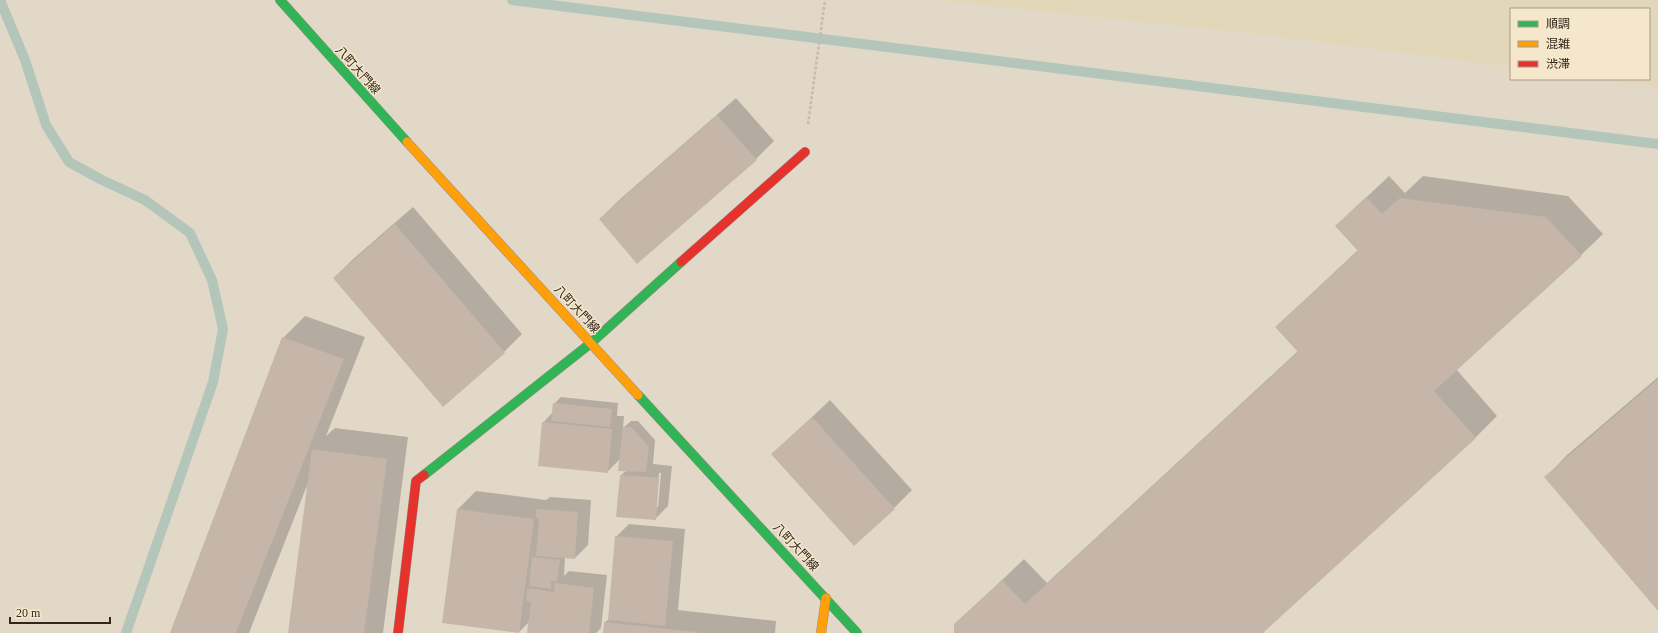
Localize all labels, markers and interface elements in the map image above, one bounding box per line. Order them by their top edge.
legend [1510,8,1650,80]
text: 順調 [1546,17,1570,31]
text: 混雑 [1546,37,1570,51]
street label: 八町大門線 [333,43,383,97]
text: 渋滞 [1546,57,1570,71]
street label: 八町大門線 [551,282,603,336]
street label: 八町大門線 [770,520,822,574]
scale bar [10,599,110,625]
text: 20 m [16,606,41,620]

